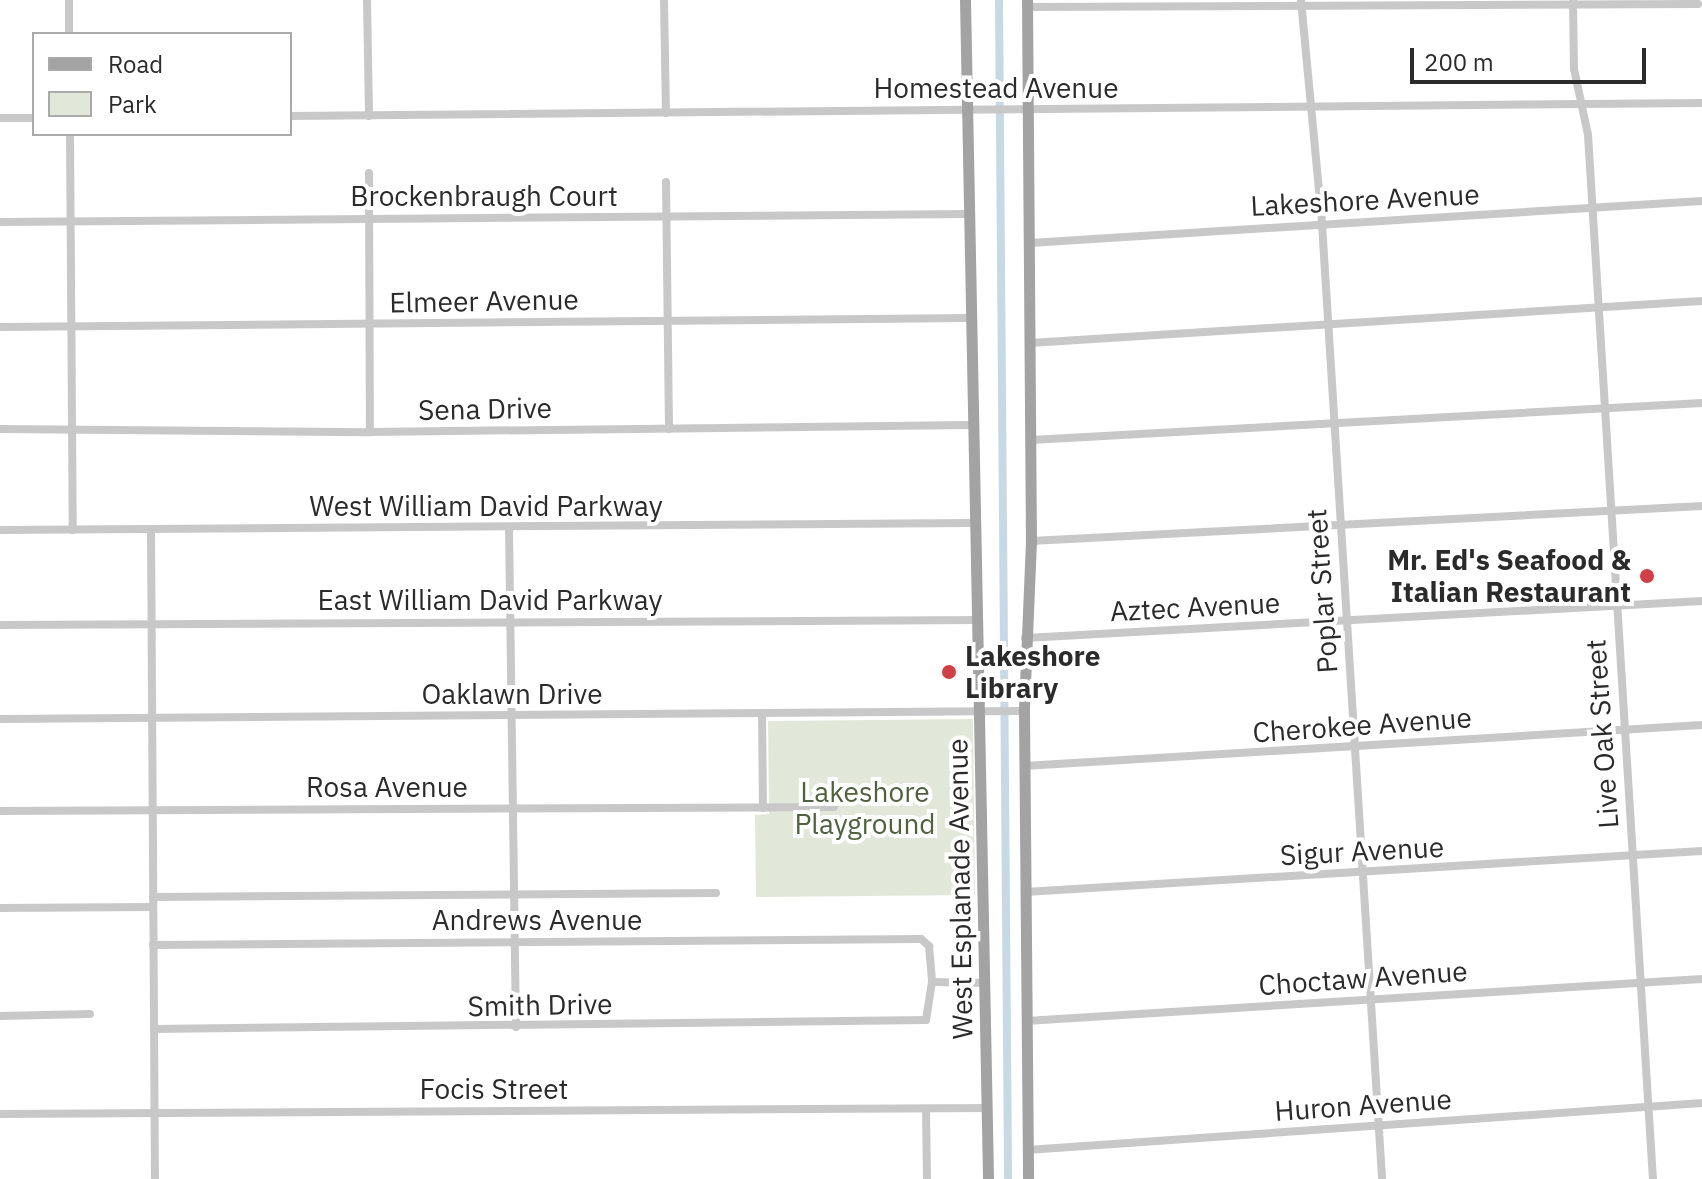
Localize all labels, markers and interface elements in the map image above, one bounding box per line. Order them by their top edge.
legend [32,32,292,136]
scale bar [1414,32,1650,82]
text: 200 m [1424,46,1494,78]
text: Road [108,48,163,80]
street label: Homestead Avenue [873,71,1119,105]
text: Park [108,88,157,120]
street label: Lakeshore Avenue [1250,177,1480,223]
street label: Brockenbraugh Court [350,179,618,213]
street label: Elmeer Avenue [389,283,579,319]
street label: Sena Drive [418,391,552,427]
street label: West William David Parkway [309,489,663,523]
street label: Poplar Street [1300,508,1344,674]
place label: Mr. Ed's Seafood & Italian Restaurant [1387,543,1631,609]
marker: Mr. Ed's Seafood & Italian Restaurant [1638,567,1656,585]
street label: East William David Parkway [317,583,663,617]
street label: Aztec Avenue [1109,586,1281,628]
street label: Live Oak Street [1579,638,1625,830]
place label: Lakeshore Library [965,639,1101,705]
marker: Lakeshore Library [940,663,958,681]
street label: Oaklawn Drive [421,677,603,711]
street label: Cherokee Avenue [1251,701,1473,749]
street label: West Esplanade Avenue [941,738,979,1040]
street label: Rosa Avenue [306,770,468,804]
park label: Lakeshore Playground [794,775,936,841]
street label: Sigur Avenue [1279,830,1445,872]
street label: Andrews Avenue [432,903,642,937]
street label: Choctaw Avenue [1257,954,1469,1002]
street label: Smith Drive [467,987,613,1023]
street label: Focis Street [420,1072,568,1106]
street label: Huron Avenue [1273,1082,1453,1128]

